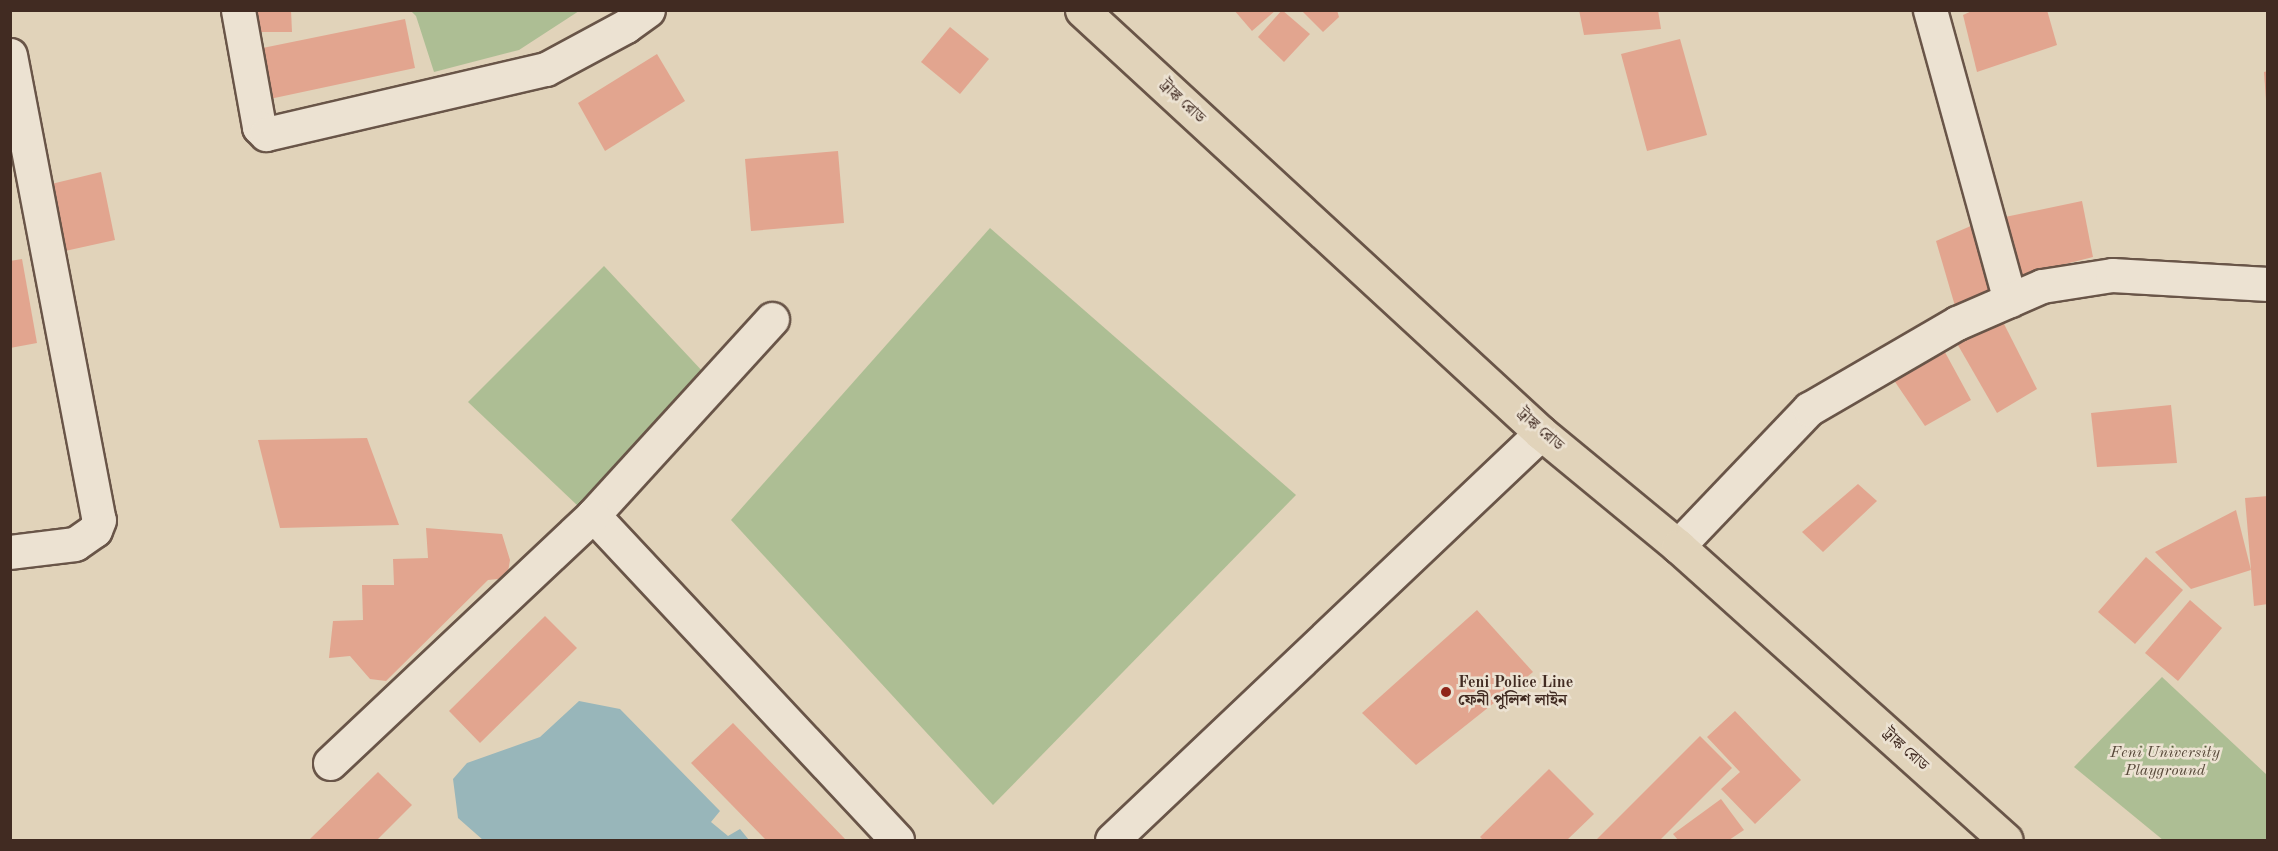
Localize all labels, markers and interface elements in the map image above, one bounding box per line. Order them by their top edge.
street label: ট্রাঙ্ক রোড [1155,76,1209,128]
street label: ট্রাঙ্ক রোড [1513,405,1567,455]
place label: Feni Police Line ফেনী পুলিশ লাইন [1458,673,1573,711]
marker: Feni Police Line ফেনী পুলিশ লাইন [1439,685,1453,699]
street label: ট্রাঙ্ক রোড [1878,724,1932,776]
park label: Feni University Playground [2110,743,2220,781]

